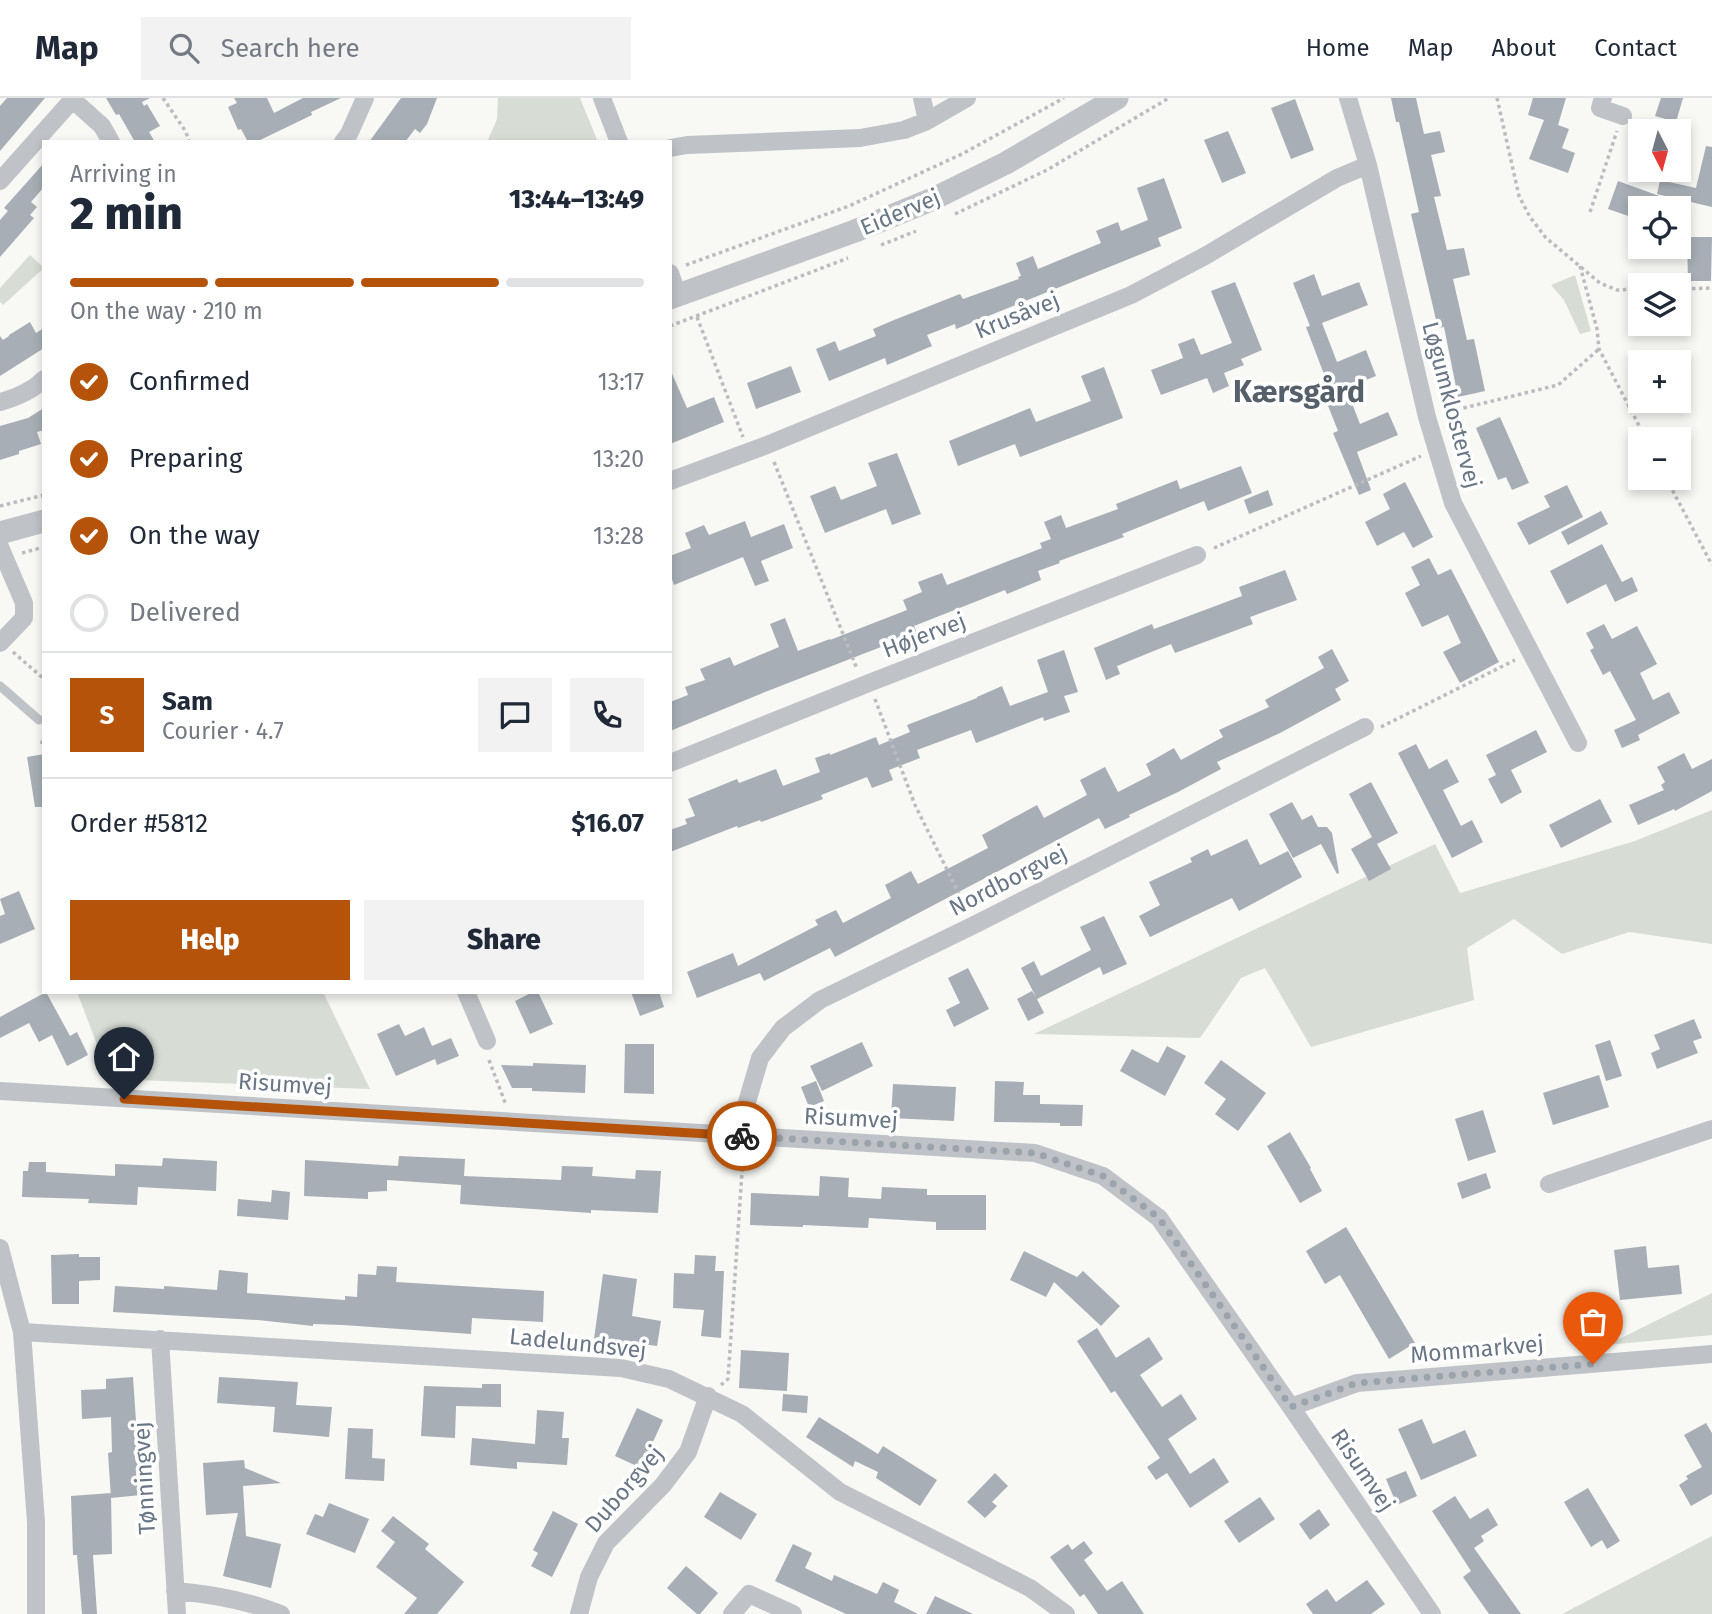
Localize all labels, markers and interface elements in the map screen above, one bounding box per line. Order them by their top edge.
search box [141,17,631,80]
text: Map [35,28,99,68]
icon: search [165,29,203,67]
text: Search here [221,33,360,64]
text: Home [1306,34,1370,62]
text: Map [1408,34,1454,62]
text: About [1492,34,1556,62]
text: Contact [1594,34,1677,62]
north arrow [1628,119,1690,182]
map controls [1628,119,1691,490]
text: Arriving in [70,160,177,188]
street label: Eidervej [856,183,944,241]
text: 13:44–13:49 [509,184,644,215]
text: 2 min [70,186,183,241]
button: locate [1628,196,1691,259]
button: layers [1628,273,1691,336]
street label: Krusåvej [971,285,1063,345]
text: On the way · 210 m [70,297,263,325]
street label: Løgumklostervej [1416,319,1488,491]
button: + [1628,350,1691,413]
icon: check [70,363,108,401]
text: Confirmed [129,366,250,397]
text: 13:17 [598,368,644,396]
district label: Kærsgård [1233,374,1365,410]
button: − [1628,427,1691,490]
icon: check [70,440,108,478]
text: Preparing [129,443,242,474]
text: 13:20 [593,445,644,473]
icon: check [70,517,108,555]
text: On the way [129,520,260,551]
text: 13:28 [593,522,644,550]
text: Delivered [129,597,241,628]
street label: Højervej [878,606,970,664]
button: chat [478,678,552,752]
button: phone [570,678,644,752]
text: Sam [162,686,213,717]
text: S [100,700,114,731]
text: Courier · 4.7 [162,717,284,745]
text: Order #5812 [70,808,208,839]
text: $16.07 [571,808,644,839]
street label: Nordborgvej [944,838,1072,922]
button: Help [70,900,350,980]
button: Share [364,900,644,980]
pin [94,1027,154,1099]
icon: home [105,1038,143,1076]
street label: Risumvej [237,1067,333,1101]
courier [707,1101,777,1171]
street label: Risumvej [803,1102,899,1134]
icon: bike [723,1117,761,1155]
pin [1563,1292,1623,1364]
icon: bag [1574,1303,1612,1341]
street label: Ladelundsvej [508,1322,648,1364]
street label: Mommarkvej [1409,1329,1545,1369]
street label: Tønningvej [127,1421,161,1535]
street label: Risumvej [1325,1423,1401,1517]
street label: Duborgvej [579,1440,669,1538]

